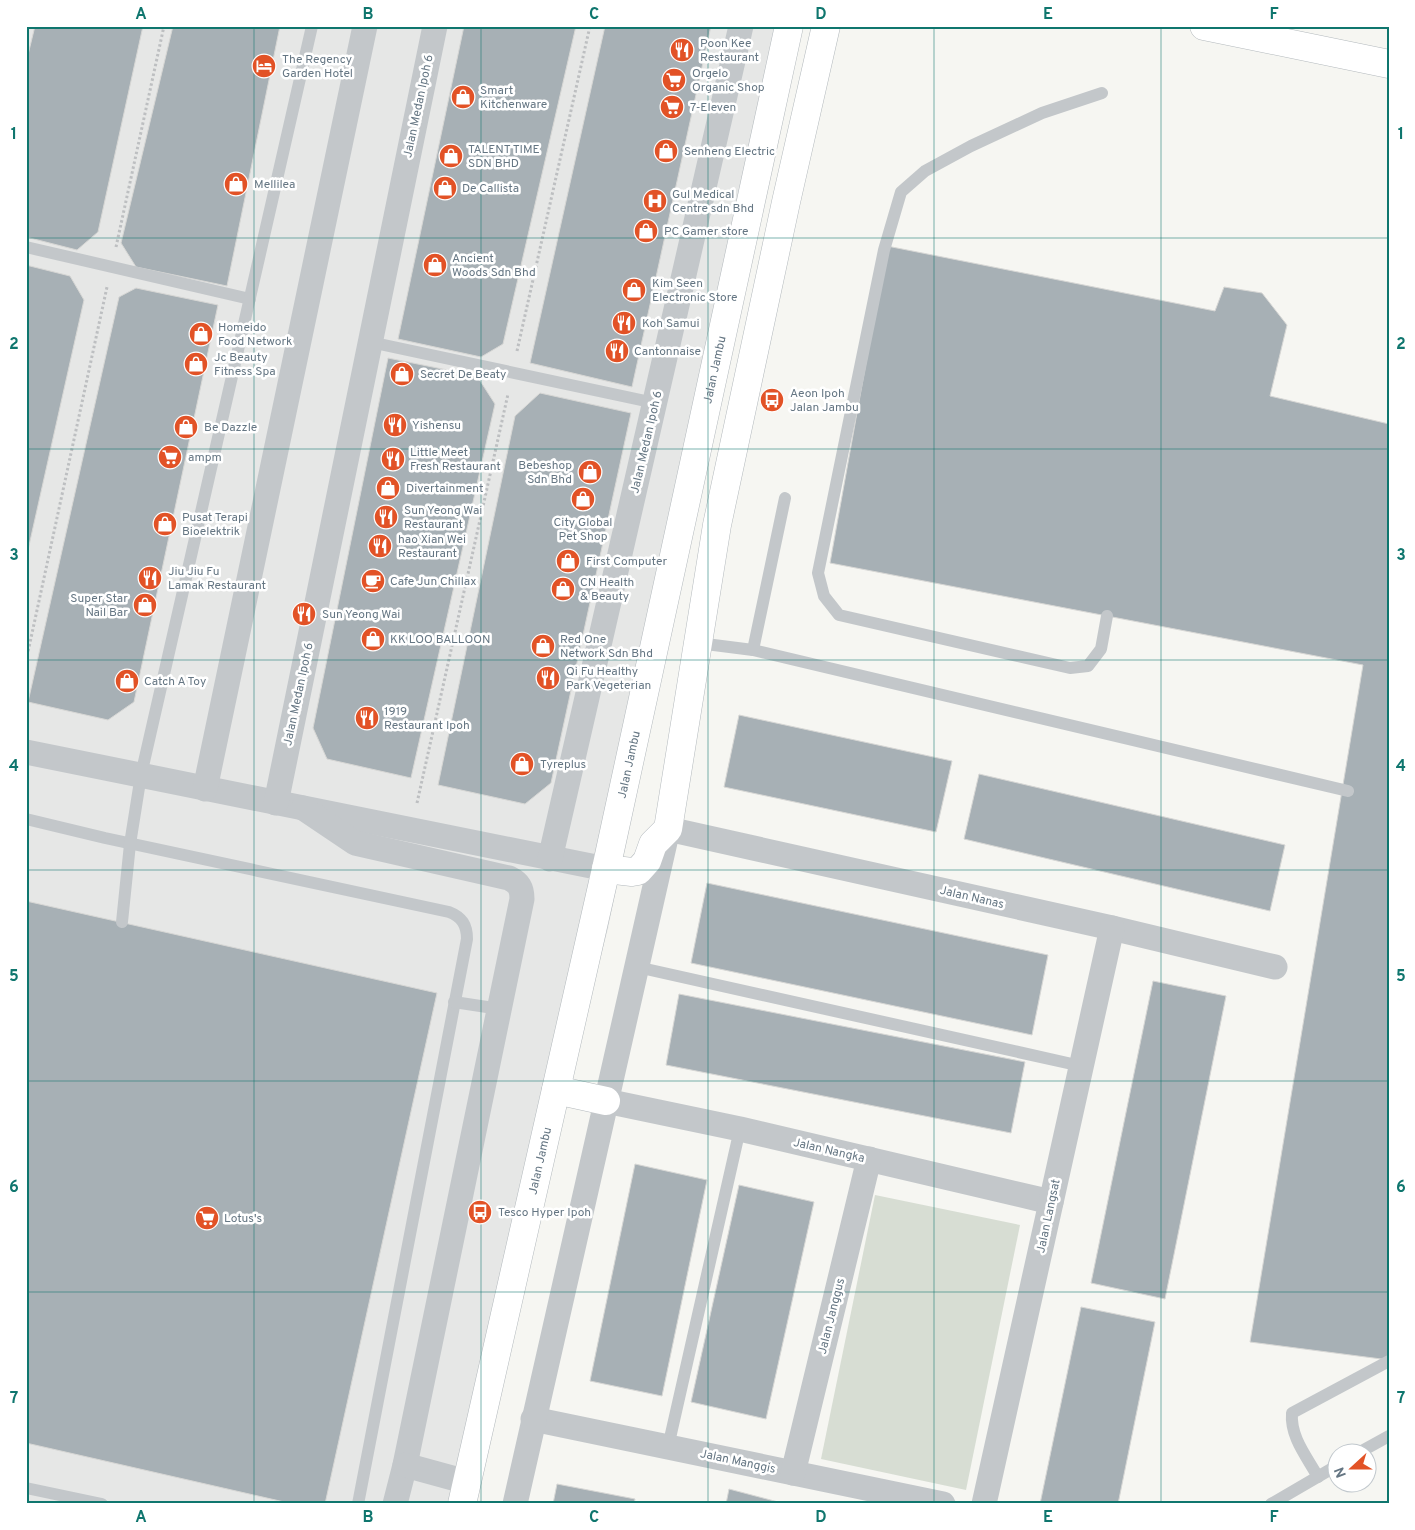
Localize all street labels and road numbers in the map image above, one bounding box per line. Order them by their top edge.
street label: Jalan Medan Ipoh 6 [400,53,438,159]
street label: Jalan Jambu [700,335,730,405]
street label: Jalan Medan Ipoh 6 [627,389,667,495]
street label: Jalan Medan Ipoh 6 [280,641,318,747]
street label: Jalan Jambu [615,729,645,800]
street label: Jalan Nanas [938,883,1005,913]
street label: Jalan Jambu [525,1126,556,1196]
street label: Jalan Nangka [792,1135,866,1167]
street label: Jalan Langsat [1033,1178,1065,1255]
street label: Jalan Janggus [815,1277,849,1356]
street label: Jalan Manggis [699,1446,777,1478]

